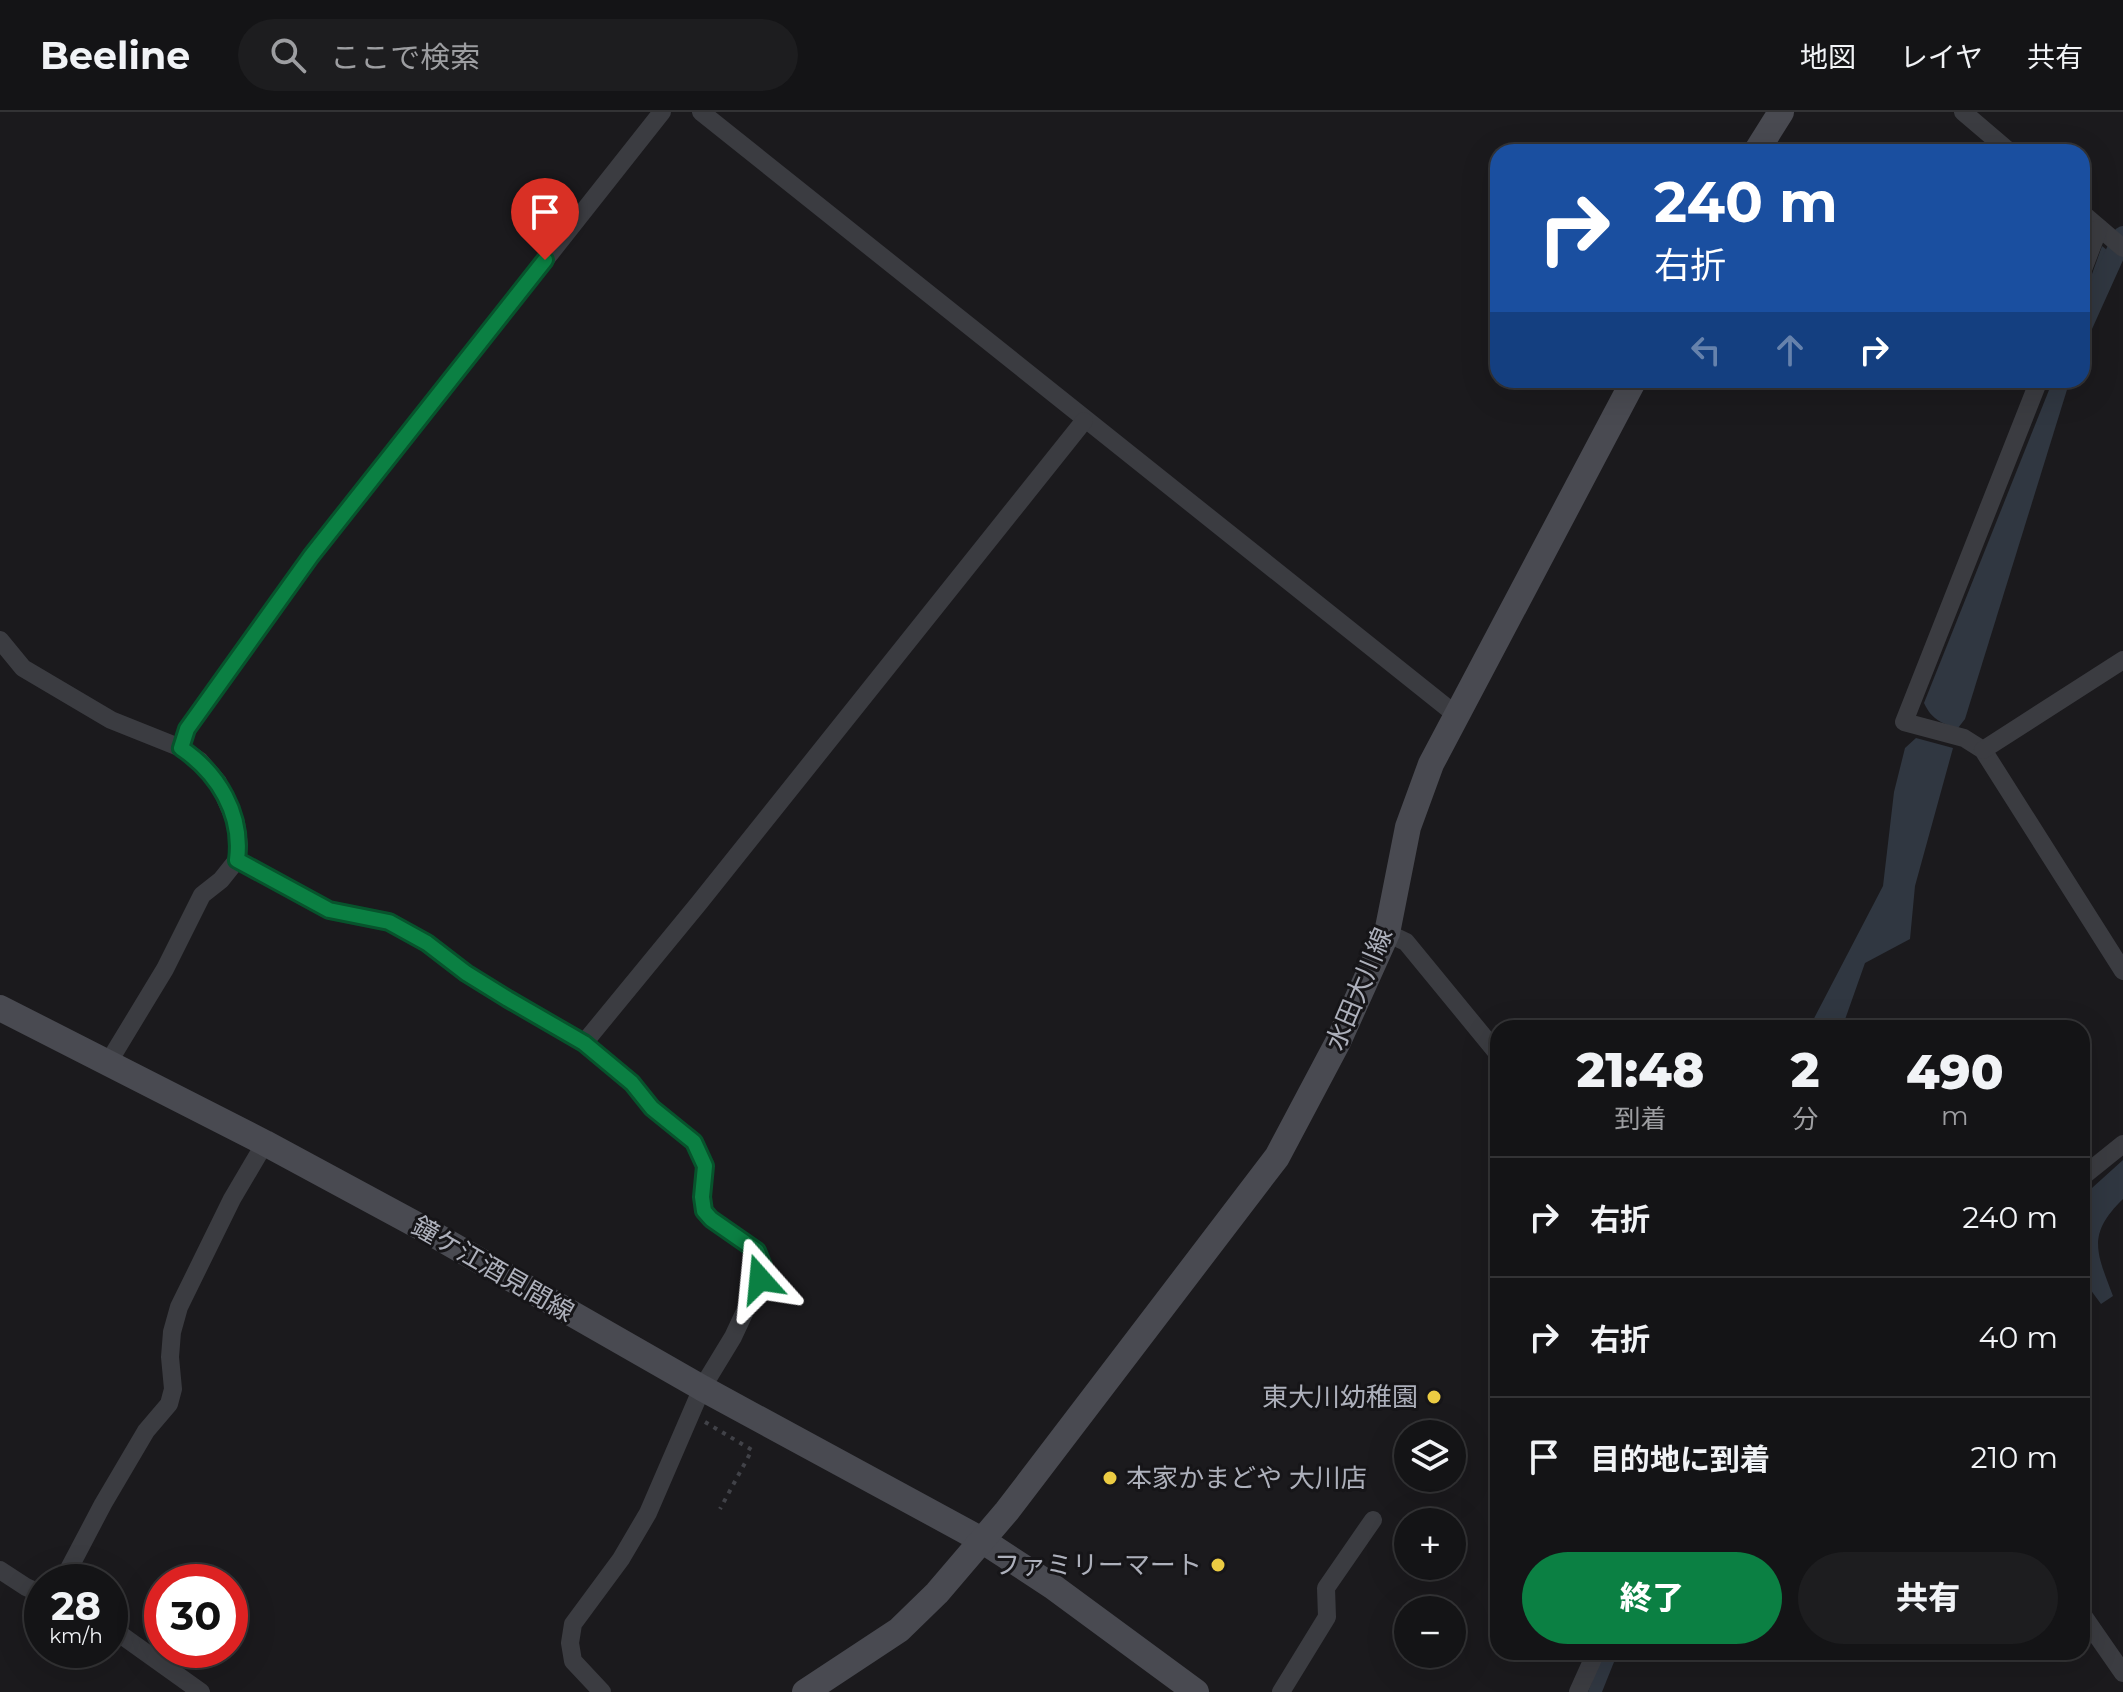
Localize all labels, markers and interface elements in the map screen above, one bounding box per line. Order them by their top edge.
search box [238,19,798,91]
text: Beeline [40,32,190,79]
icon: search [266,33,310,77]
text: ここで検索 [330,39,480,76]
text: 地図 [1800,40,1856,74]
text: レイヤ [1900,40,1983,74]
text: 共有 [2027,40,2083,74]
text: 240 m [1654,168,1838,236]
icon: right [1522,176,1626,280]
pin [511,178,579,260]
icon: arrive [523,190,567,234]
text: 右折 [1654,243,1726,287]
icon: left [1684,328,1728,372]
icon: ahead [1768,328,1812,372]
icon: right [1852,328,1896,372]
street label: 水田大川線 [1319,923,1399,1055]
text: 21:48 [1576,1041,1704,1099]
text: 2 [1791,1041,1820,1099]
text: 490 [1906,1043,2004,1101]
text: m [1941,1100,1969,1132]
text: 到着 [1614,1103,1666,1135]
text: 分 [1792,1103,1818,1135]
icon: right [1522,1195,1566,1239]
text: 240 m [1962,1199,2058,1236]
text: 右折 [1590,1201,1650,1238]
street label: 鐘ケ江酒見間線 [406,1210,580,1328]
position arrow [718,1237,802,1321]
icon: right [1522,1315,1566,1359]
text: 40 m [1979,1319,2058,1356]
text: 右折 [1590,1321,1650,1358]
place label: 東大川幼稚園 [1262,1381,1418,1413]
marker: 東大川幼稚園 [1425,1388,1443,1406]
map controls [1394,1420,1466,1668]
button: layers [1394,1420,1466,1492]
icon: arrive [1522,1435,1566,1479]
text: 210 m [1971,1439,2058,1476]
text: 目的地に到着 [1590,1441,1770,1478]
place label: 本家かまどや 大川店 [1126,1462,1367,1494]
marker: 本家かまどや 大川店 [1101,1469,1119,1487]
button: + [1394,1508,1466,1580]
place label: ファミリーマート [994,1549,1202,1581]
button: 終了 [1522,1552,1782,1644]
button: 共有 [1798,1552,2058,1644]
marker: ファミリーマート [1209,1556,1227,1574]
speed limit sign: 30 [144,1564,248,1668]
text: 28 [51,1581,101,1630]
button: − [1394,1596,1466,1668]
text: km/h [49,1624,103,1648]

